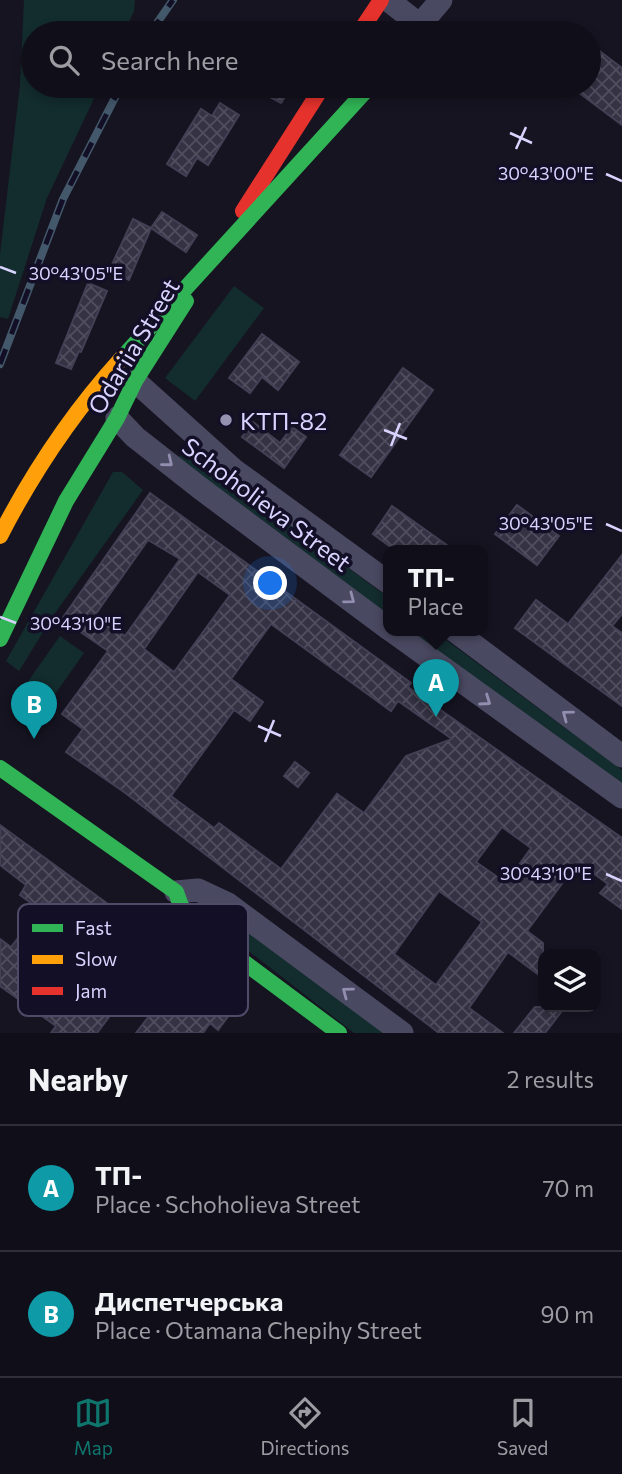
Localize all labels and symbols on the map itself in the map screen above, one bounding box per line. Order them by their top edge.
text: 30°43'00"E [498,162,594,184]
text: 30°43'05"E [29,262,123,284]
street label: Odariia Street [81,273,185,419]
place label: КТП-82 [240,406,327,435]
marker: КТП-82 [218,412,234,428]
street label: Schoholieva Street [177,431,357,577]
one-way arrow [161,454,173,467]
text: 30°43'05"E [499,512,593,534]
your location [253,566,287,600]
one-way arrow [342,591,354,604]
text: 30°43'10"E [30,612,122,634]
pin: A [413,659,459,717]
pin: B [11,681,57,739]
one-way arrow [478,693,491,705]
one-way arrow [562,711,575,724]
text: 30°43'10"E [500,862,592,884]
legend [18,904,248,1016]
text: Fast [75,916,112,939]
text: Slow [75,947,117,970]
text: Jam [75,979,107,1002]
one-way arrow [342,988,355,1001]

